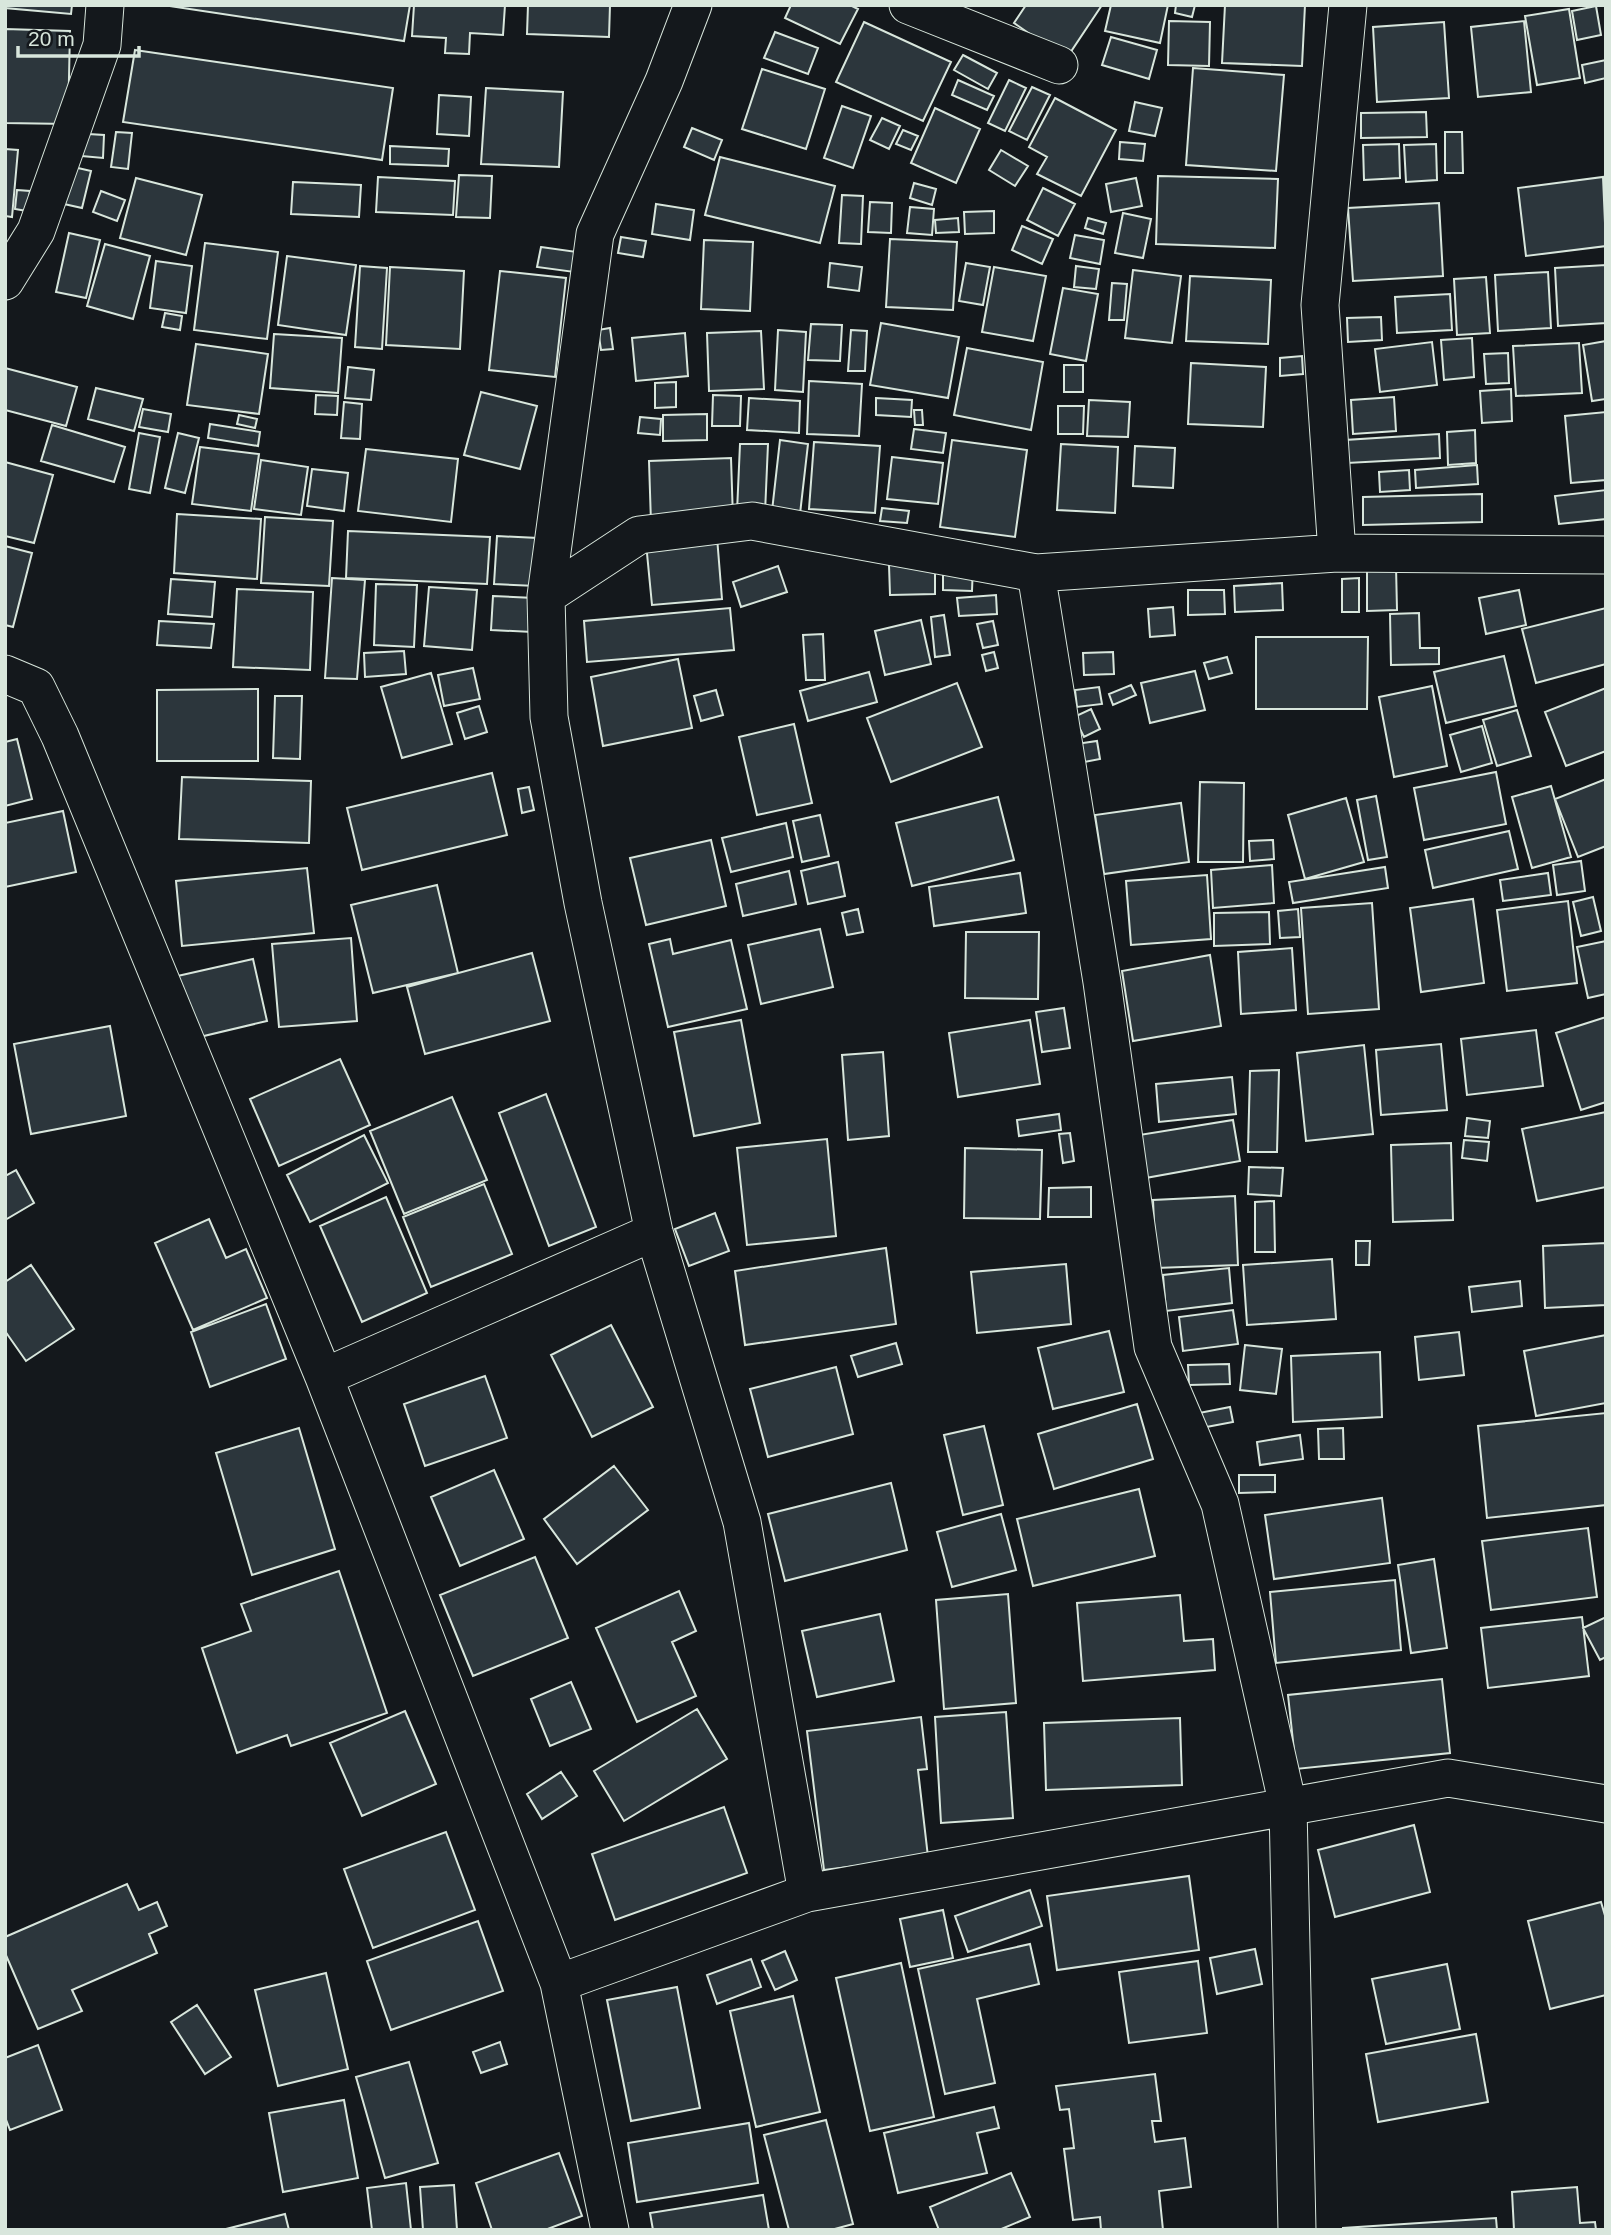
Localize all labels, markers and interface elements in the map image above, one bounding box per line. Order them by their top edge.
scale bar [18,14,138,58]
text: 20 m [28,27,75,50]

